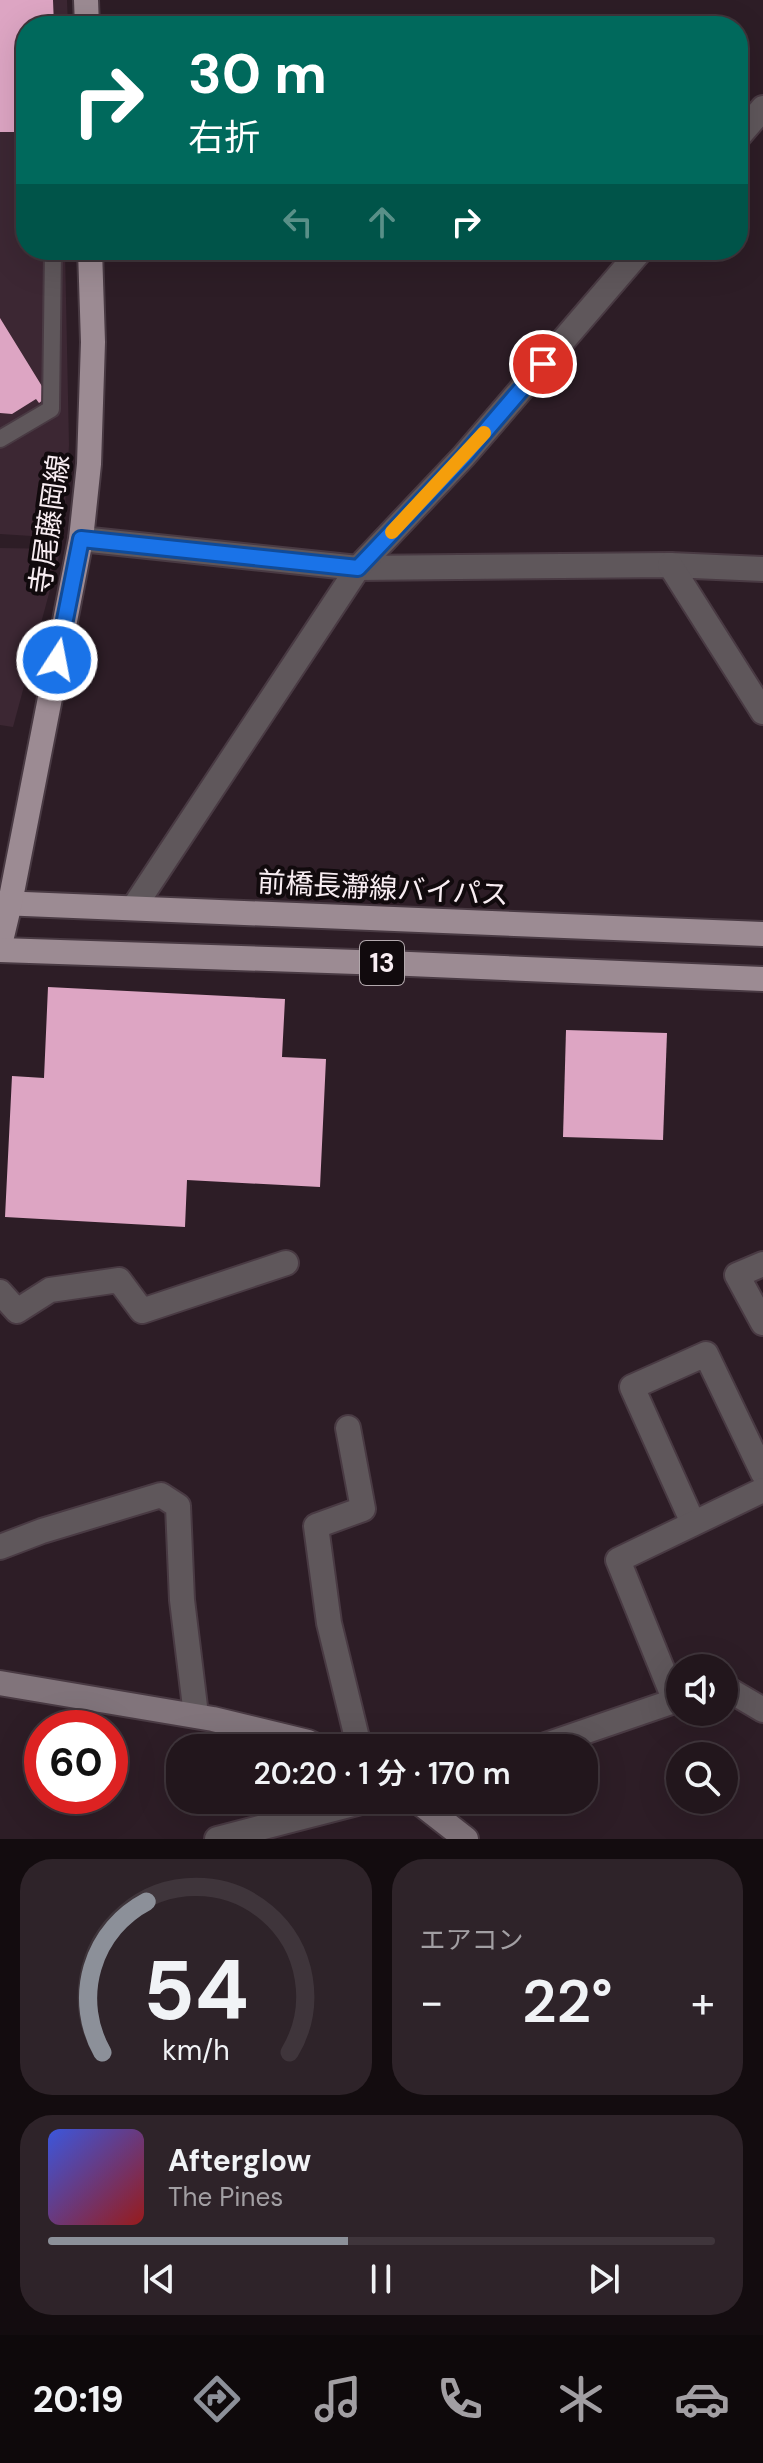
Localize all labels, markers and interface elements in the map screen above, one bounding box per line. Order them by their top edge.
text: 30 m [188,37,327,110]
icon: right [56,48,160,152]
text: 右折 [188,114,260,161]
icon: left [276,200,320,244]
icon: ahead [360,200,404,244]
icon: right [444,200,488,244]
pin [509,330,577,398]
icon: arrive [521,342,565,386]
street label: 寺尾藤岡線 [21,452,78,596]
position arrow [15,618,99,702]
street label: 前橋長瀞線バイパス [256,863,509,914]
road number: 13 [360,941,404,985]
map controls [666,1654,738,1814]
button: sound [666,1654,738,1726]
speed limit sign: 60 [24,1710,128,1814]
button: search [666,1742,738,1814]
text: 20:20 · 1 分 · 170 m [254,1754,510,1793]
text: エアコン [420,1923,524,1957]
text: 54 [143,1936,249,2045]
text: 22° [522,1962,613,2041]
text: − [420,1973,444,2031]
text: + [691,1973,715,2031]
text: km/h [162,2032,230,2069]
text: Afterglow [168,2141,311,2180]
text: The Pines [168,2180,283,2214]
icon: previous [137,2257,181,2301]
icon: pause [359,2257,403,2301]
icon: next [582,2257,626,2301]
icon: directions [189,2371,245,2427]
icon: music [310,2371,366,2427]
icon: phone [432,2371,488,2427]
icon: climate [553,2371,609,2427]
icon: car [674,2371,730,2427]
text: 20:19 [33,2376,124,2423]

